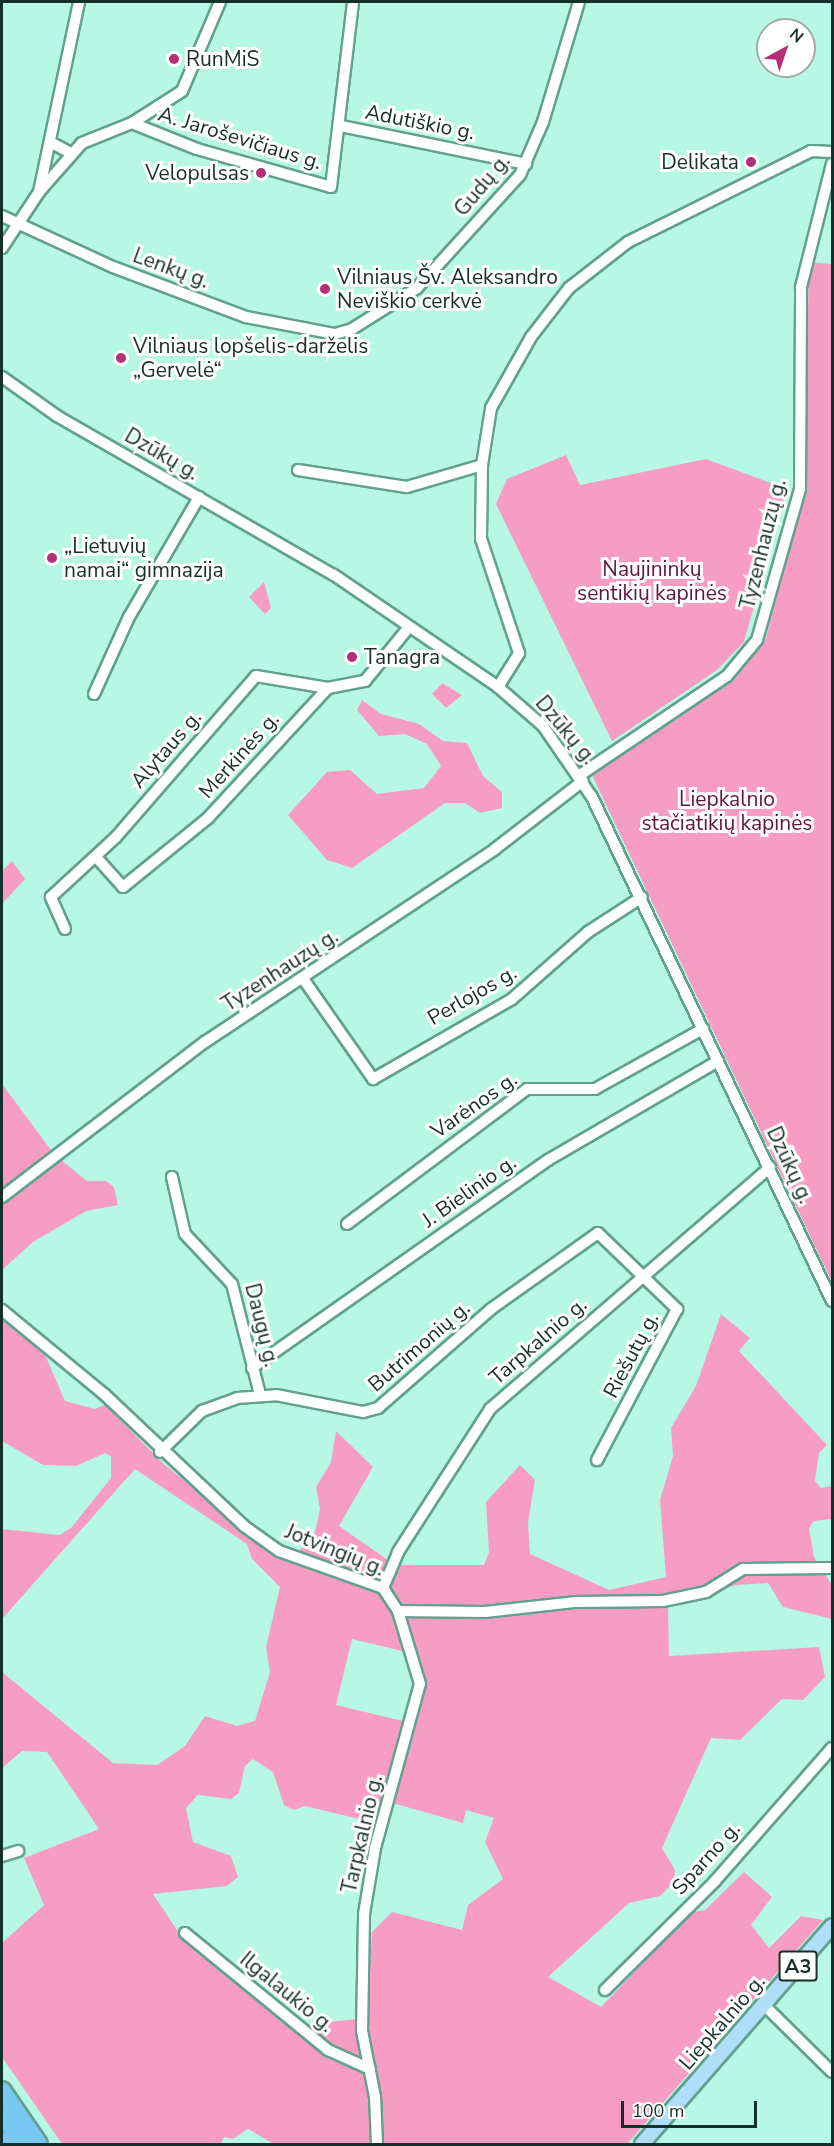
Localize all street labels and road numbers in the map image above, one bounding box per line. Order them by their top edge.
street label: Adutiškio g. [363,99,477,145]
street label: A. Jaroševičiaus g. [155,101,325,175]
street label: Gudų g. [449,149,515,221]
street label: Lenkų g. [129,243,213,293]
street label: Dzūkų g. [120,423,204,485]
street label: Tyzenhauzų g. [735,476,791,612]
street label: Dzūkų g. [530,691,602,769]
street label: Alytaus g. [125,705,207,793]
street label: Merkinės g. [194,707,284,803]
street label: Tyzenhauzų g. [217,923,343,1017]
street label: Perlojos g. [423,959,521,1031]
street label: Varėnos g. [426,1066,522,1144]
street label: Dzūkų g. [761,1123,819,1207]
street label: J. Bielinio g. [417,1149,521,1233]
street label: Daugų g. [239,1281,285,1369]
street label: Tarpkalnio g. [484,1292,592,1390]
street label: Butrimonių g. [363,1295,475,1397]
street label: Riešutų g. [598,1308,664,1402]
street label: Jotvingių g. [282,1519,388,1581]
street label: Tarpkalnio g. [336,1772,388,1896]
street label: Sparno g. [667,1816,745,1900]
street label: Ilgalaukio g. [235,1946,339,2038]
road number: A3 [778,1949,818,1983]
street label: Liepkalnio g. [674,1969,770,2075]

